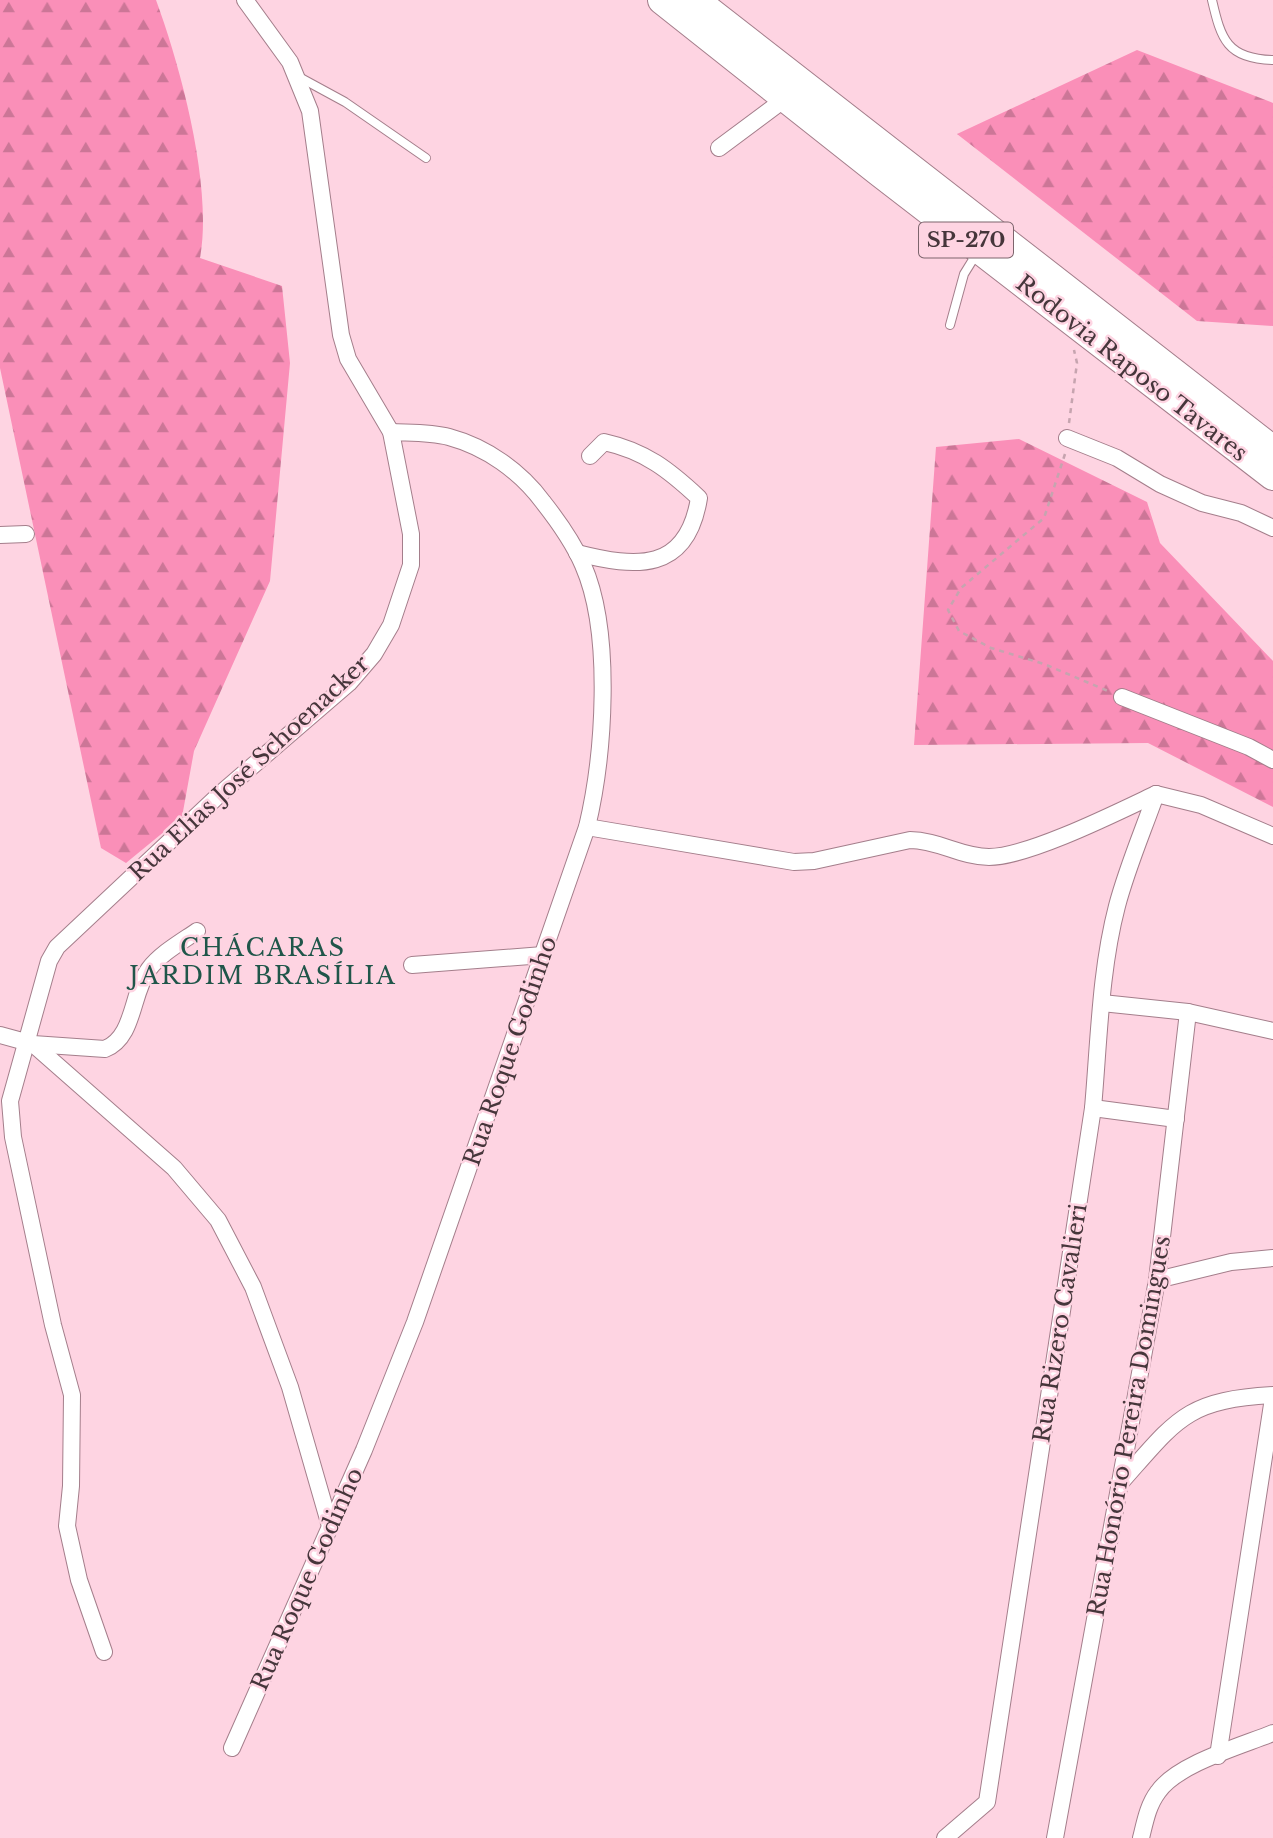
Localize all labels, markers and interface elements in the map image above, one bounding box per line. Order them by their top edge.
road number: SP-270 [919,222,1013,258]
street label: Rodovia Raposo Tavares [1011,269,1253,467]
street label: Rua Elias José Schoenacker [123,649,375,887]
district label: CHÁCARAS JARDIM BRASÍLIA [126,933,397,990]
street label: Rua Roque Godinho [458,933,562,1169]
street label: Rua Rizero Cavalieri [1027,1201,1093,1444]
street label: Rua Honório Pereira Domingues [1082,1233,1176,1619]
street label: Rua Roque Godinho [245,1463,369,1695]

